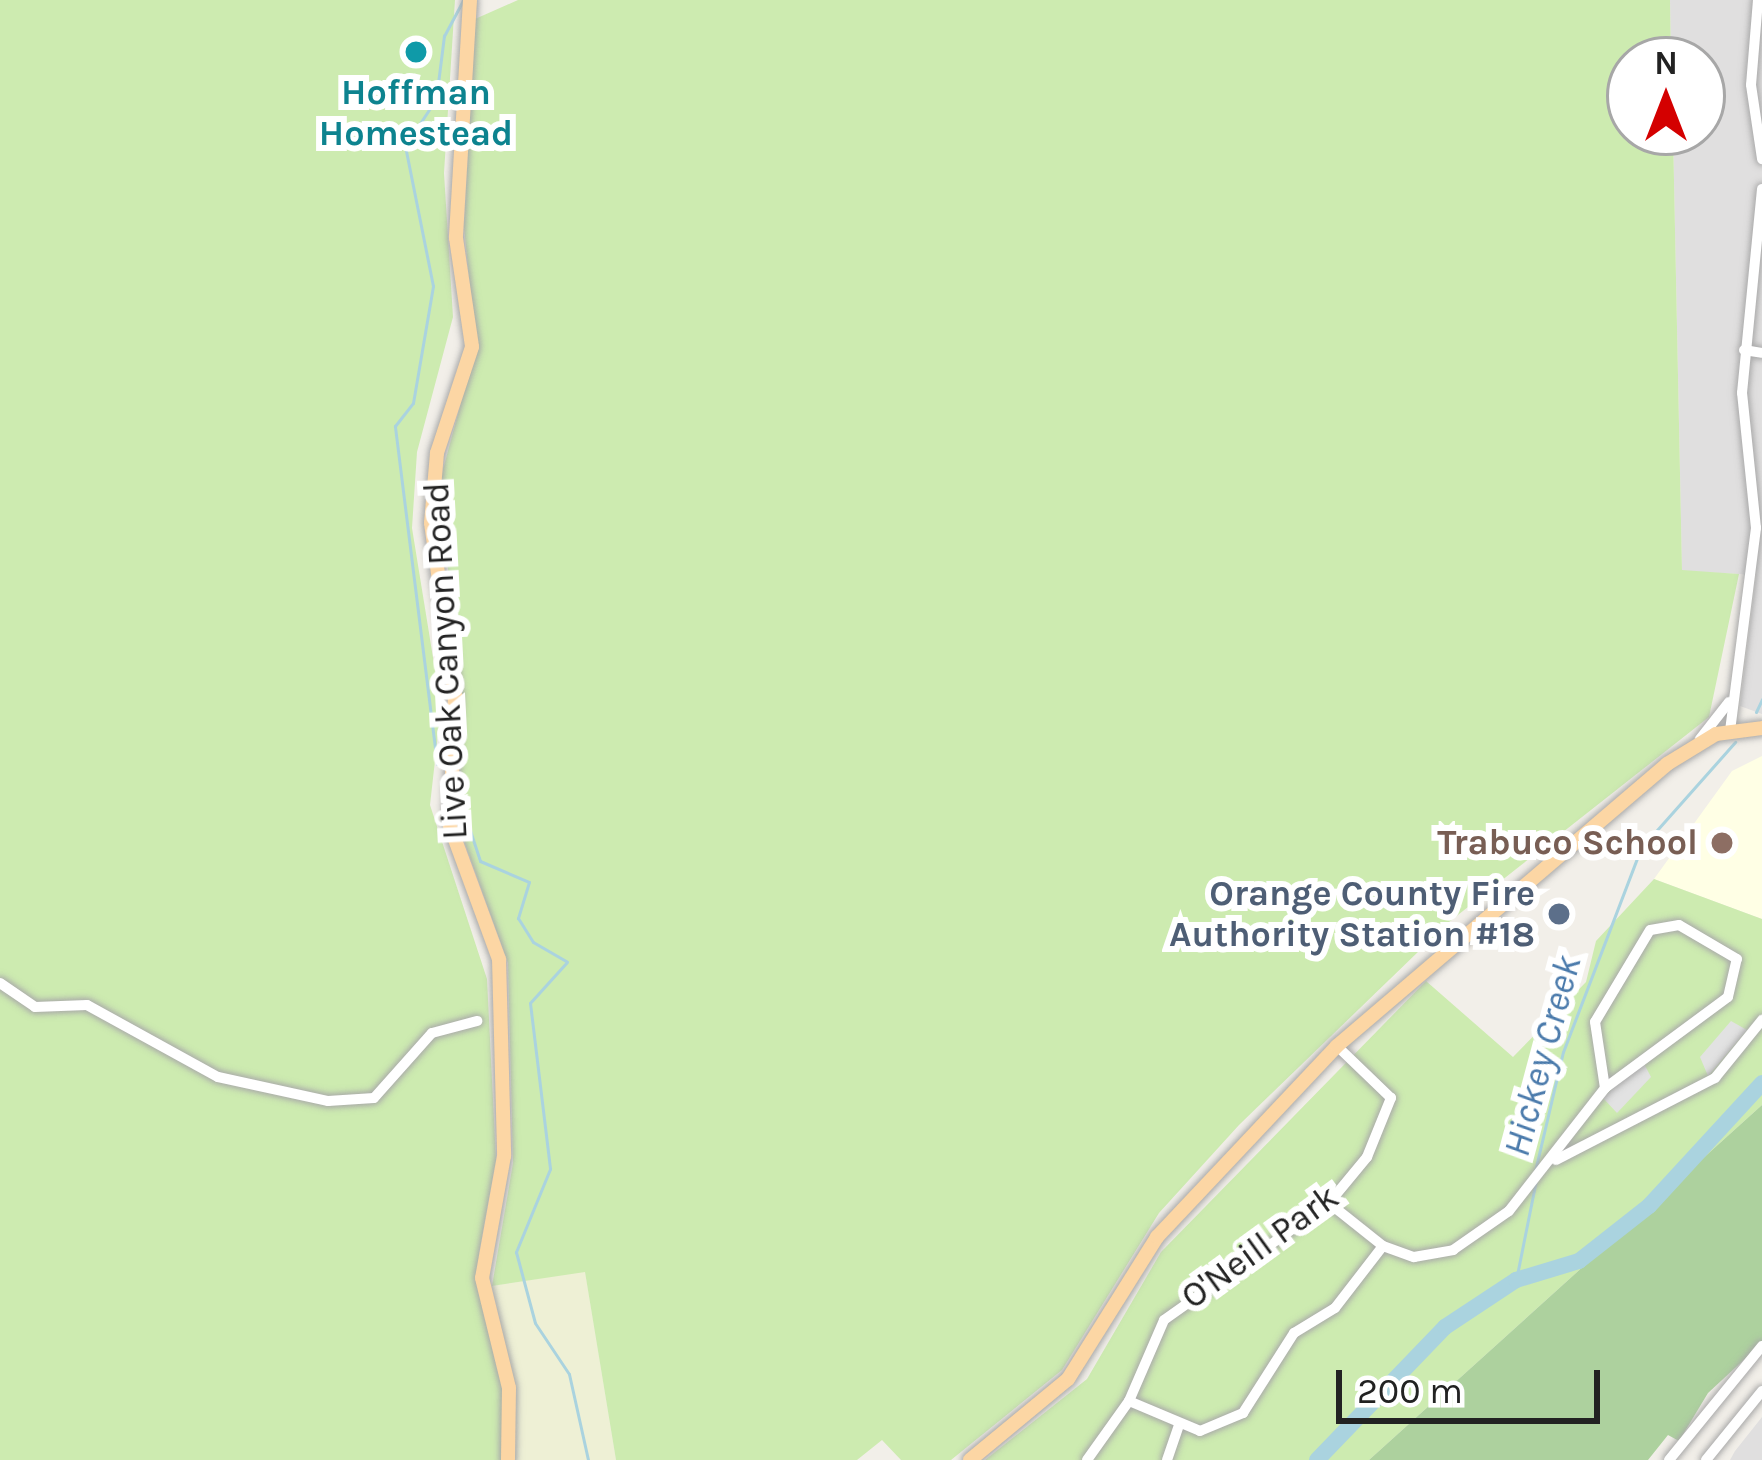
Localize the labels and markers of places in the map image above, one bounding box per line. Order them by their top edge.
marker: Hoffman Homestead [403,39,429,65]
place label: Hoffman Homestead [319,70,513,155]
place label: Trabuco School [1437,821,1698,865]
marker: Trabuco School [1709,830,1735,856]
place label: Orange County Fire Authority Station #18 [1169,871,1535,956]
marker: Orange County Fire Authority Station #18 [1546,901,1572,927]

